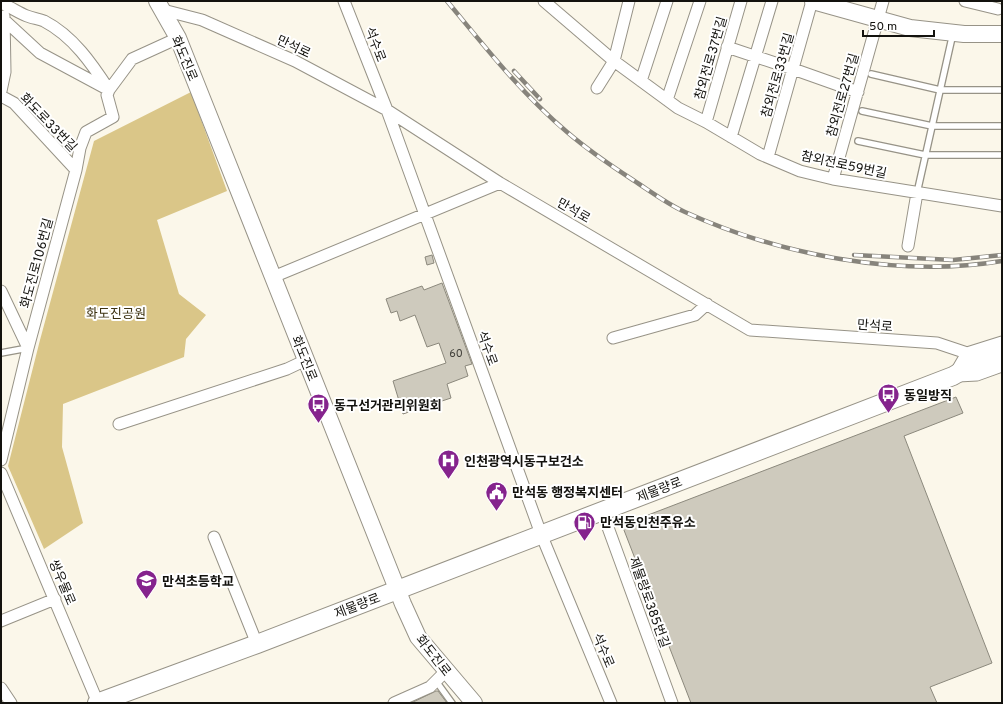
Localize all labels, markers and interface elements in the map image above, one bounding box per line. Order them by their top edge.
scale bar [863,12,934,38]
street label: 참외전로37번길 [692,15,731,102]
text: 50 m [869,19,897,35]
street label: 석수로 [360,25,388,64]
street label: 참외전로33번길 [759,31,799,120]
street label: 만석로 [274,33,313,63]
street label: 화도진로 [166,34,200,84]
street label: 참외전로27번길 [824,52,864,139]
street label: 화도로33번길 [16,91,80,156]
street label: 참외전로59번길 [799,149,888,183]
street label: 만석로 [553,196,593,228]
street label: 화도진로106번길 [18,217,58,310]
park label: 화도진공원 [86,307,146,323]
street label: 만석로 [856,318,893,336]
street label: 석수로 [472,329,500,368]
street label: 화도진로 [287,334,320,384]
house number: 60 [449,347,463,361]
bus stop icon: 동일방직 [876,382,902,415]
place label: 동일방직 [904,389,952,405]
bus stop icon: 동구선거관리위원회 [305,392,331,425]
place label: 동구선거관리위원회 [334,399,442,415]
hospital icon: 인천광역시동구보건소 [436,448,462,481]
place label: 인천광역시동구보건소 [464,454,584,471]
street label: 제물량로 [635,475,685,507]
public building icon: 만석동 행정복지센터 [484,479,510,512]
place label: 만석동 행정복지센터 [512,485,623,502]
fuel station icon: 만석동인천주유소 [572,509,598,542]
place label: 만석동인천주유소 [600,515,696,532]
street label: 제물량로385번길 [624,555,672,650]
street label: 쌍우물로 [44,558,78,608]
school or university icon: 만석초등학교 [134,568,160,601]
place label: 만석초등학교 [162,574,234,591]
street label: 제물량로 [333,591,383,623]
street label: 석수로 [588,631,617,670]
street label: 화도진로 [411,632,453,680]

